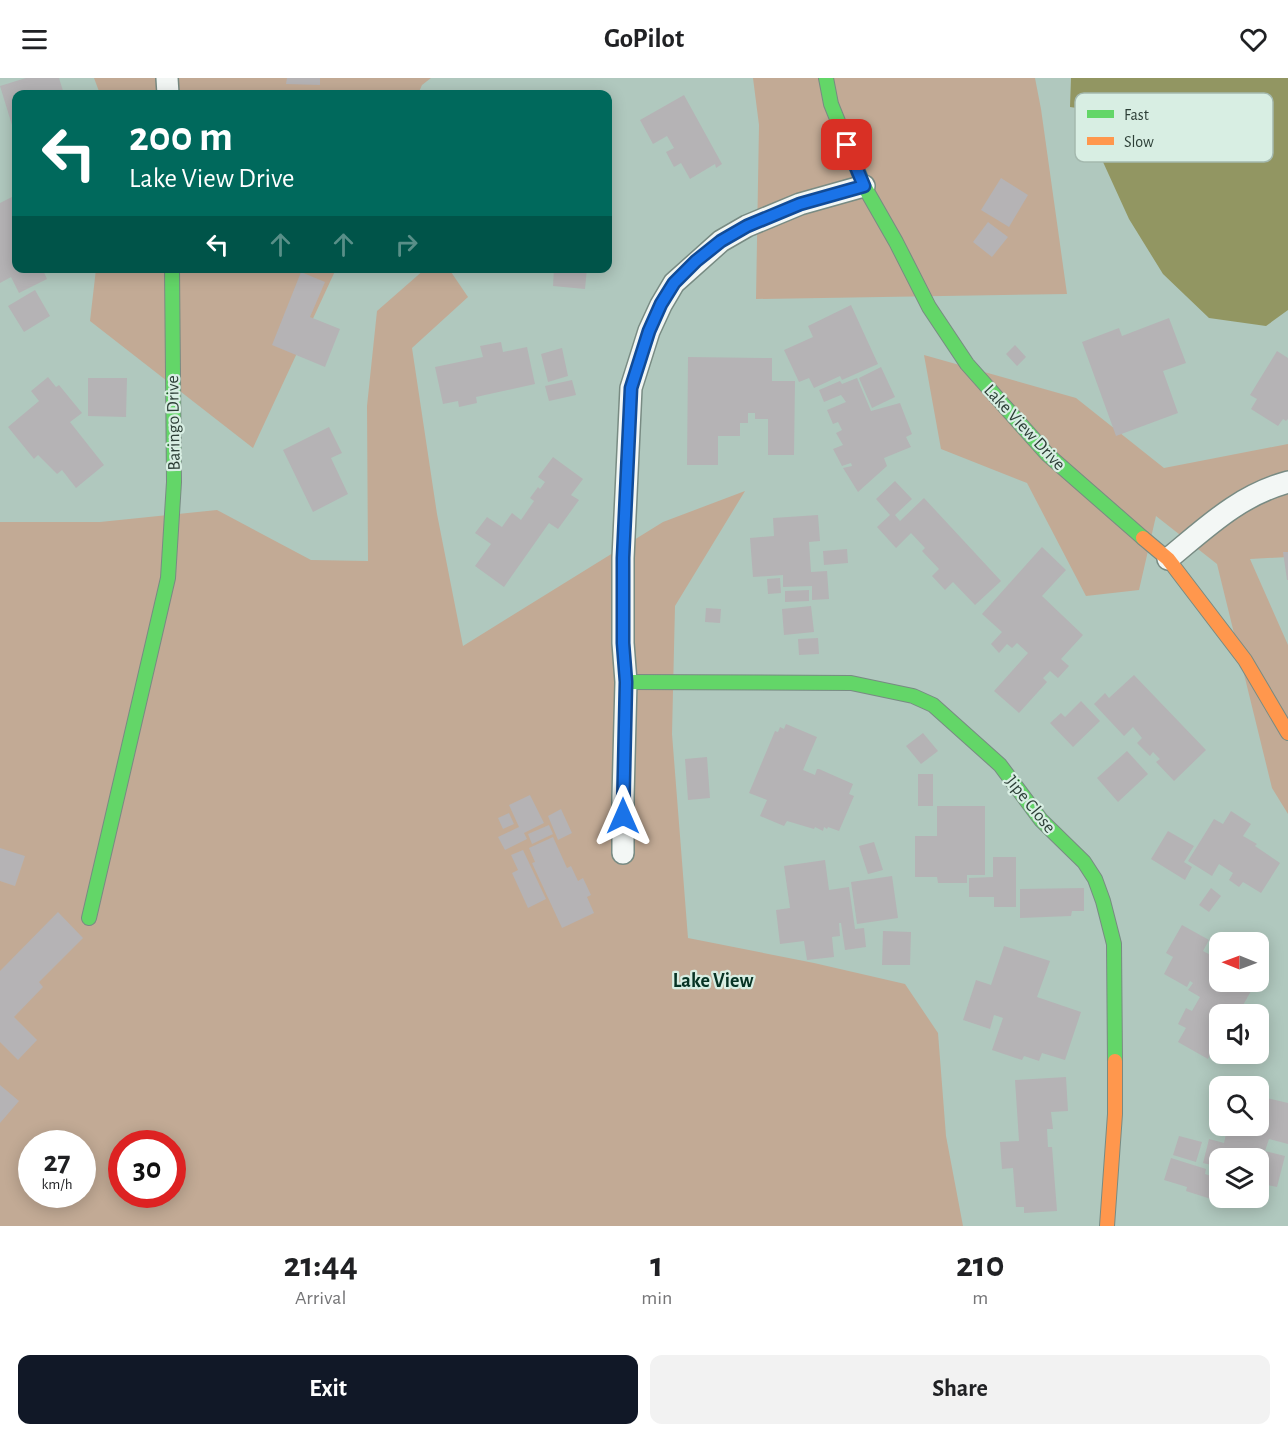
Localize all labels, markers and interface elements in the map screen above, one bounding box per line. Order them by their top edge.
icon: menu [18,23,51,56]
icon: heart [1237,23,1270,56]
text: GoPilot [604,25,684,52]
legend [1075,93,1273,162]
text: Fast [1124,107,1149,123]
icon: left [30,114,108,192]
text: 200 m [129,116,233,158]
pin [821,119,872,170]
icon: arrive [830,128,863,161]
text: Slow [1124,134,1154,150]
text: Lake View Drive [129,165,295,192]
icon: left [201,228,234,261]
icon: ahead [264,228,297,261]
icon: ahead [327,228,360,261]
icon: right [390,228,423,261]
street label: Baringo Drive [164,375,184,471]
street label: Lake View Drive [980,381,1068,474]
street label: Jipe Close [1002,773,1059,837]
position arrow [591,784,655,848]
north arrow [1209,932,1269,992]
map controls [1209,932,1269,1208]
district label: Lake View [673,971,753,991]
button: sound [1209,1004,1269,1064]
button: search [1209,1076,1269,1136]
speed limit sign: 30 [108,1130,186,1208]
text: 27 [43,1147,71,1177]
button: layers [1209,1148,1269,1208]
text: km/h [42,1177,72,1192]
text: 21:44 [283,1247,358,1283]
text: 1 [650,1247,663,1283]
text: 210 [956,1247,1005,1283]
text: Arrival [295,1288,346,1308]
text: min [641,1288,672,1308]
text: m [972,1288,988,1308]
button: Exit [18,1355,638,1424]
button: Share [650,1355,1270,1424]

